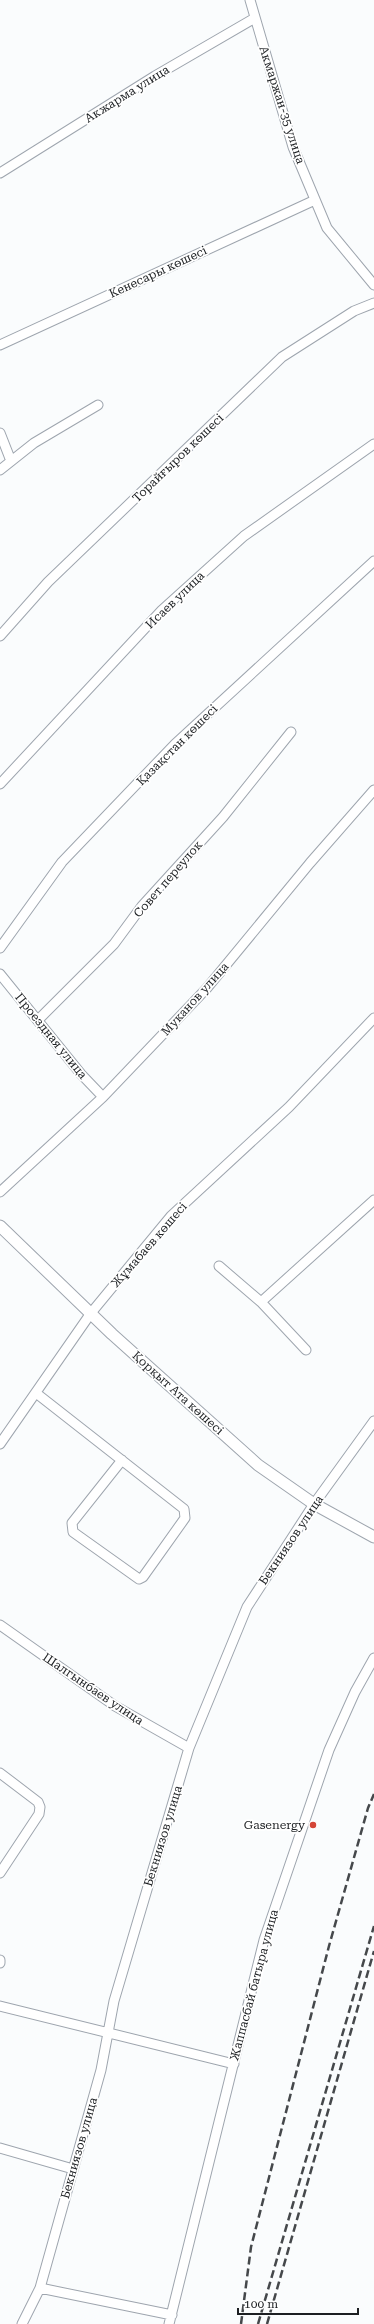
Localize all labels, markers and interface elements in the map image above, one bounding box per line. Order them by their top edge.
street label: Акмаржан-35 улица [256,44,308,166]
street label: Акжарма улица [82,62,172,126]
street label: Кенесары көшесі [107,243,209,301]
street label: Торайғыров көшесі [130,411,227,505]
street label: Исаев улица [143,568,208,632]
street label: Қазақстан көшесі [134,702,220,788]
street label: Совет переулок [131,837,205,920]
street label: Муканов улица [158,959,232,1039]
street label: Проездная улица [12,990,90,1082]
street label: Жұмабаев көшесі [108,1200,190,1290]
street label: Қорқыт Ата көшесі [130,1348,227,1438]
street label: Бекниязов улица [256,1492,326,1587]
street label: Шалгынбаев улица [40,1650,146,1728]
street label: Бекниязов улица [141,1783,185,1888]
place label: Gasenergy [244,1818,306,1832]
marker: Gasenergy [308,1820,318,1830]
street label: Жаппасбай батыра улица [227,1907,281,2062]
street label: Бекниязов улица [58,2095,100,2200]
scale bar [238,2290,358,2316]
text: 100 m [244,2297,278,2311]

